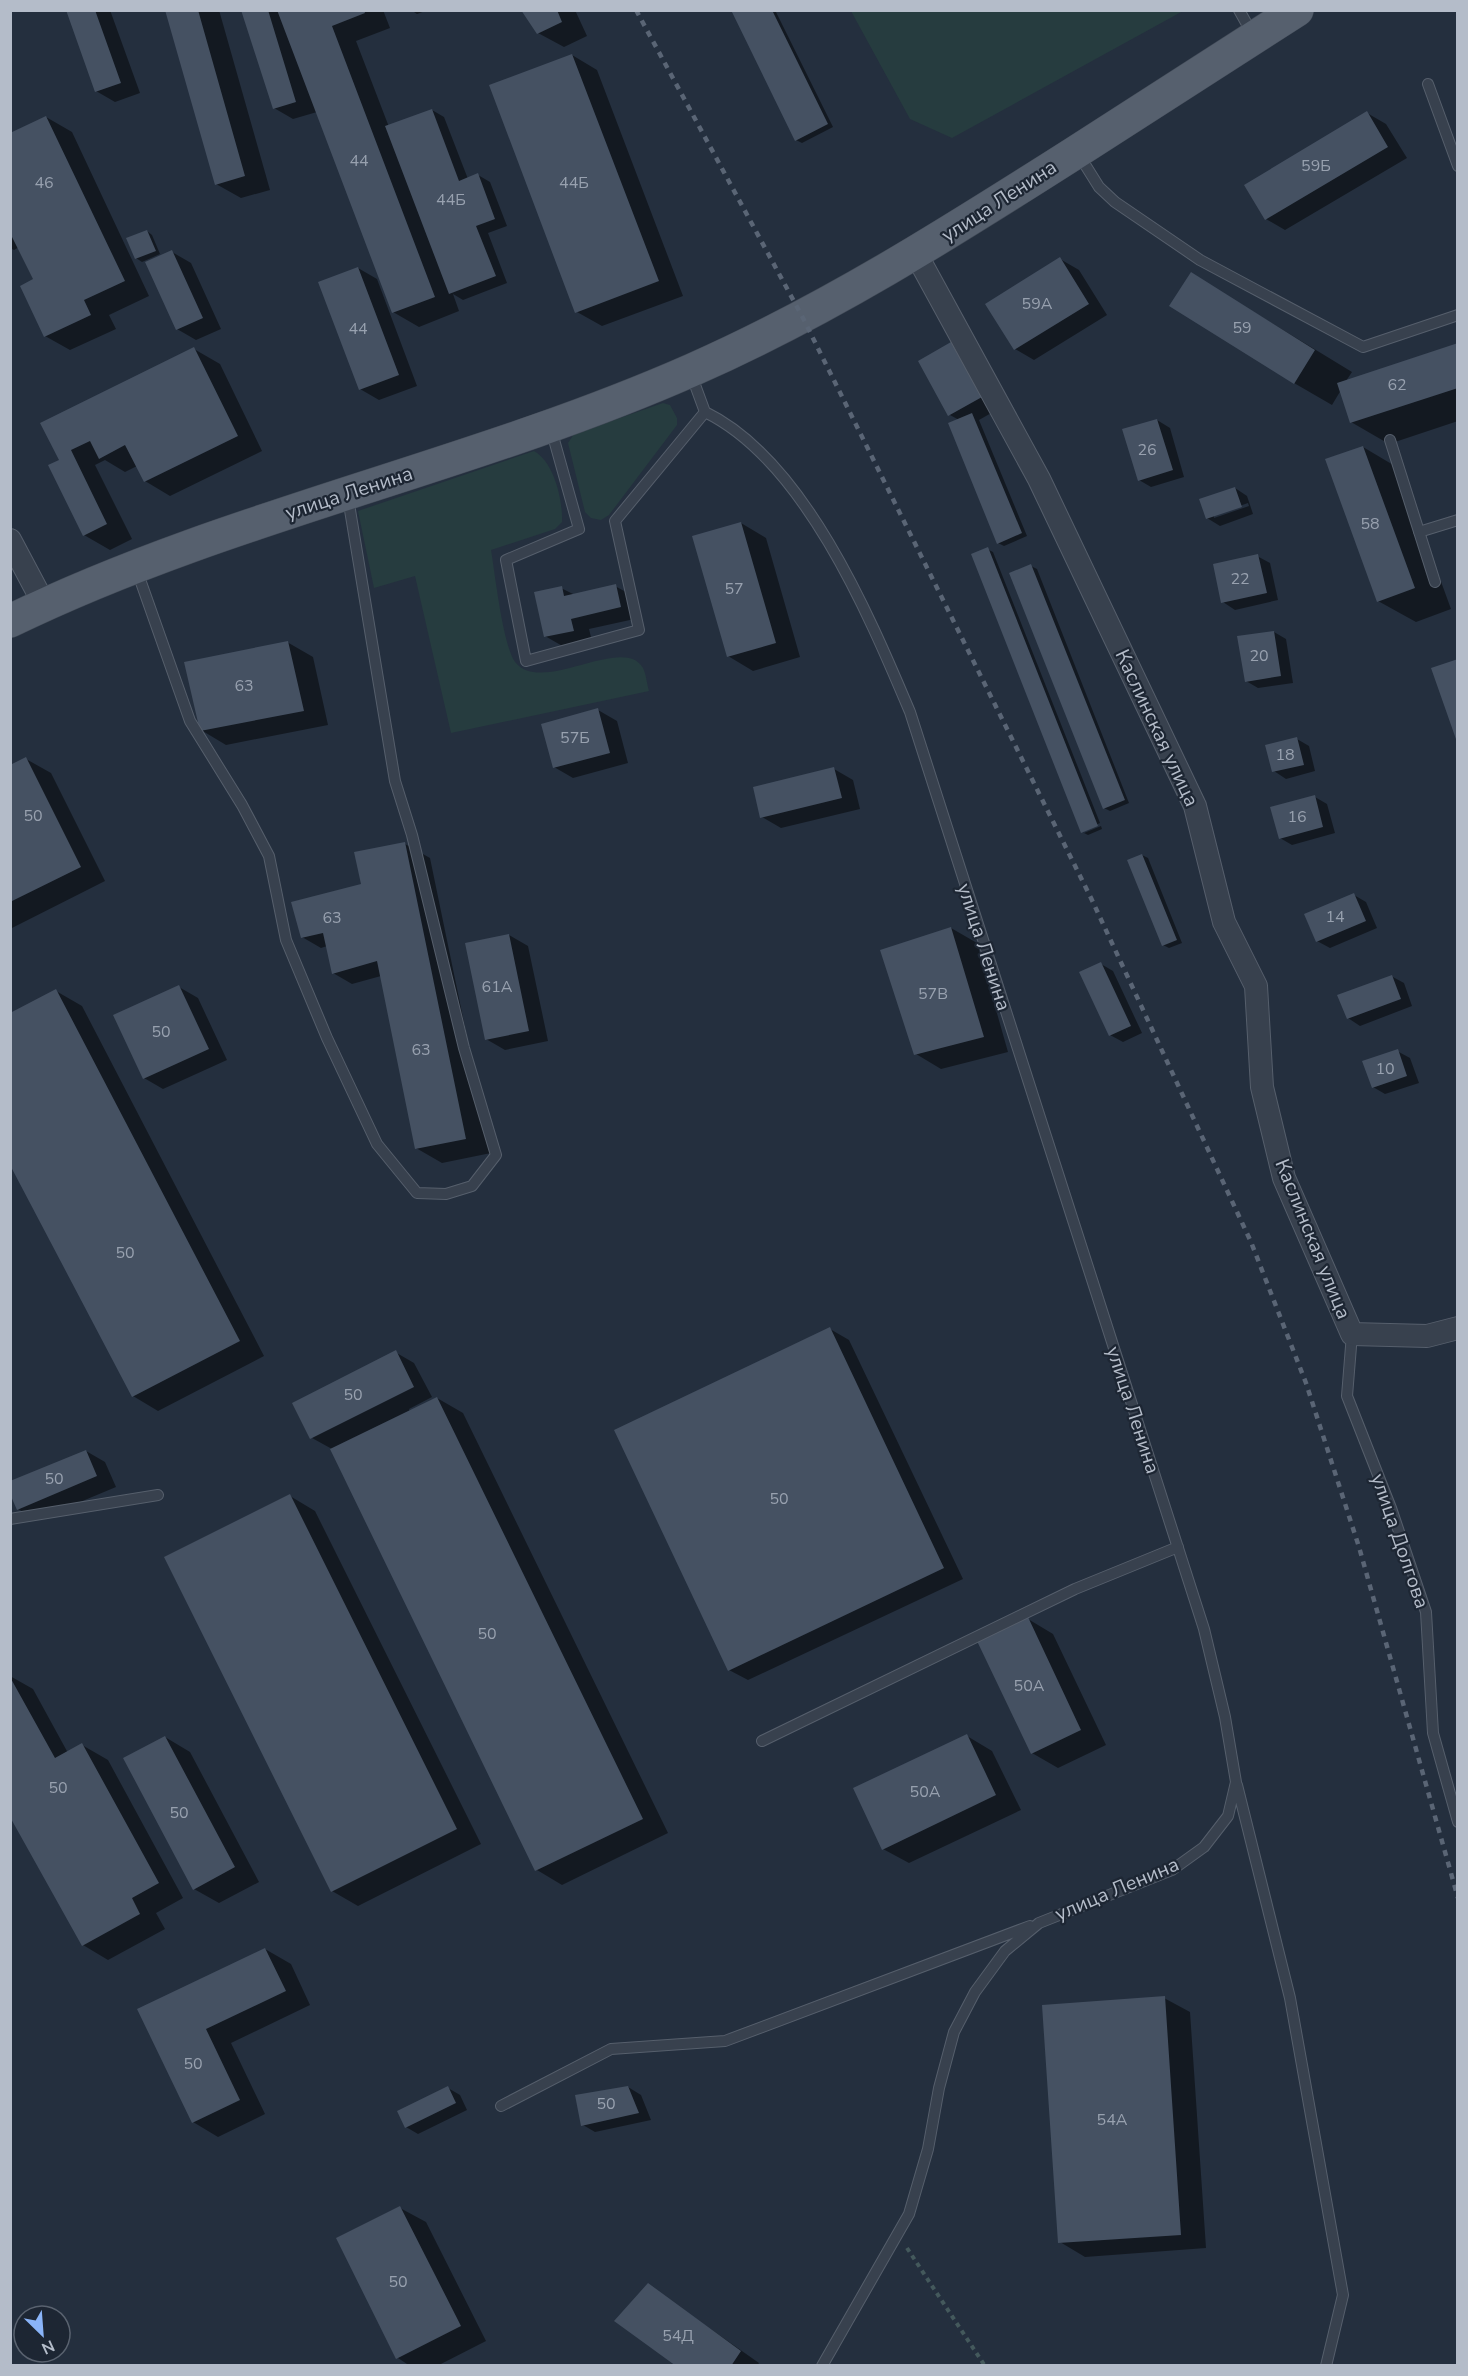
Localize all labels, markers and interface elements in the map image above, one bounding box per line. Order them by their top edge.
house number: 44 [349,150,369,172]
street label: улица Ленина [936,154,1062,248]
house number: 59Б [1301,155,1331,177]
house number: 46 [34,172,54,194]
house number: 44Б [559,172,589,194]
house number: 44Б [436,189,466,211]
house number: 59А [1022,293,1053,315]
house number: 59 [1232,317,1252,339]
house number: 44 [348,318,368,340]
house number: 62 [1387,374,1407,396]
house number: 26 [1137,439,1157,461]
street label: улица Ленина [282,460,416,526]
house number: 58 [1360,513,1380,535]
house number: 22 [1230,568,1250,590]
house number: 57 [724,578,744,600]
street label: Каслинская улица [1109,645,1205,811]
house number: 20 [1249,645,1269,667]
house number: 63 [234,675,254,697]
house number: 57Б [560,727,590,749]
house number: 18 [1275,744,1295,766]
house number: 50 [23,805,43,827]
house number: 16 [1287,806,1307,828]
street label: улица Ленина [951,880,1017,1014]
house number: 14 [1325,906,1345,928]
house number: 63 [322,907,342,929]
house number: 61А [482,976,513,998]
house number: 57В [918,983,948,1005]
house number: 50 [151,1021,171,1043]
house number: 63 [411,1039,431,1061]
house number: 10 [1375,1058,1395,1080]
street label: Каслинская улица [1269,1155,1357,1323]
house number: 50 [115,1242,135,1264]
street label: улица Ленина [1100,1343,1166,1477]
house number: 50 [343,1384,363,1406]
house number: 50 [44,1468,64,1490]
street label: улица Долгова [1364,1470,1436,1612]
house number: 50 [769,1488,789,1510]
house number: 50 [477,1623,497,1645]
house number: 50А [1014,1675,1045,1697]
house number: 50 [48,1777,68,1799]
house number: 50А [910,1781,941,1803]
house number: 50 [169,1802,189,1824]
street label: улица Ленина [1051,1851,1183,1927]
house number: 50 [183,2053,203,2075]
house number: 50 [596,2093,616,2115]
house number: 54А [1097,2109,1128,2131]
house number: 50 [388,2271,408,2293]
north arrow [12,2304,72,2364]
house number: 54Д [662,2325,694,2347]
text: N [38,2334,58,2359]

